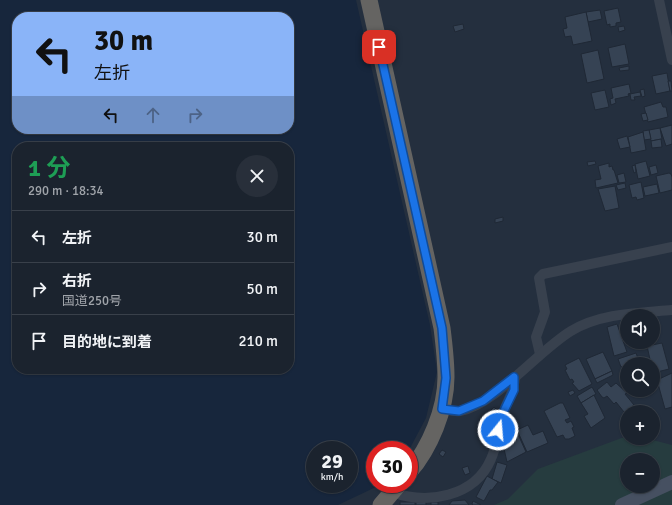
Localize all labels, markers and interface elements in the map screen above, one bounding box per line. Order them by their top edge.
text: 30 m [94,24,153,58]
icon: left [28,28,80,80]
pin [362,30,396,64]
icon: arrive [368,36,390,58]
text: 左折 [94,62,130,84]
icon: left [100,104,122,126]
icon: ahead [142,104,164,126]
icon: right [184,104,206,126]
text: 1 分 [28,153,70,183]
button: close [236,155,278,197]
text: 290 m · 18:34 [28,183,104,199]
icon: left [28,226,50,248]
text: 30 m [247,228,278,246]
text: 左折 [62,229,92,247]
text: 右折 [62,272,92,290]
icon: right [28,278,50,300]
text: 50 m [247,280,278,298]
text: 国道250号 [62,293,122,309]
map controls [620,309,660,493]
button: sound [620,309,660,349]
icon: arrive [28,330,50,352]
text: 210 m [238,332,278,350]
text: 目的地に到着 [62,333,152,351]
button: search [620,357,660,397]
button: + [620,405,660,445]
position arrow [477,409,519,451]
speed limit sign: 30 [366,441,418,493]
text: 29 [321,449,343,474]
button: − [620,453,660,493]
text: km/h [321,471,343,483]

